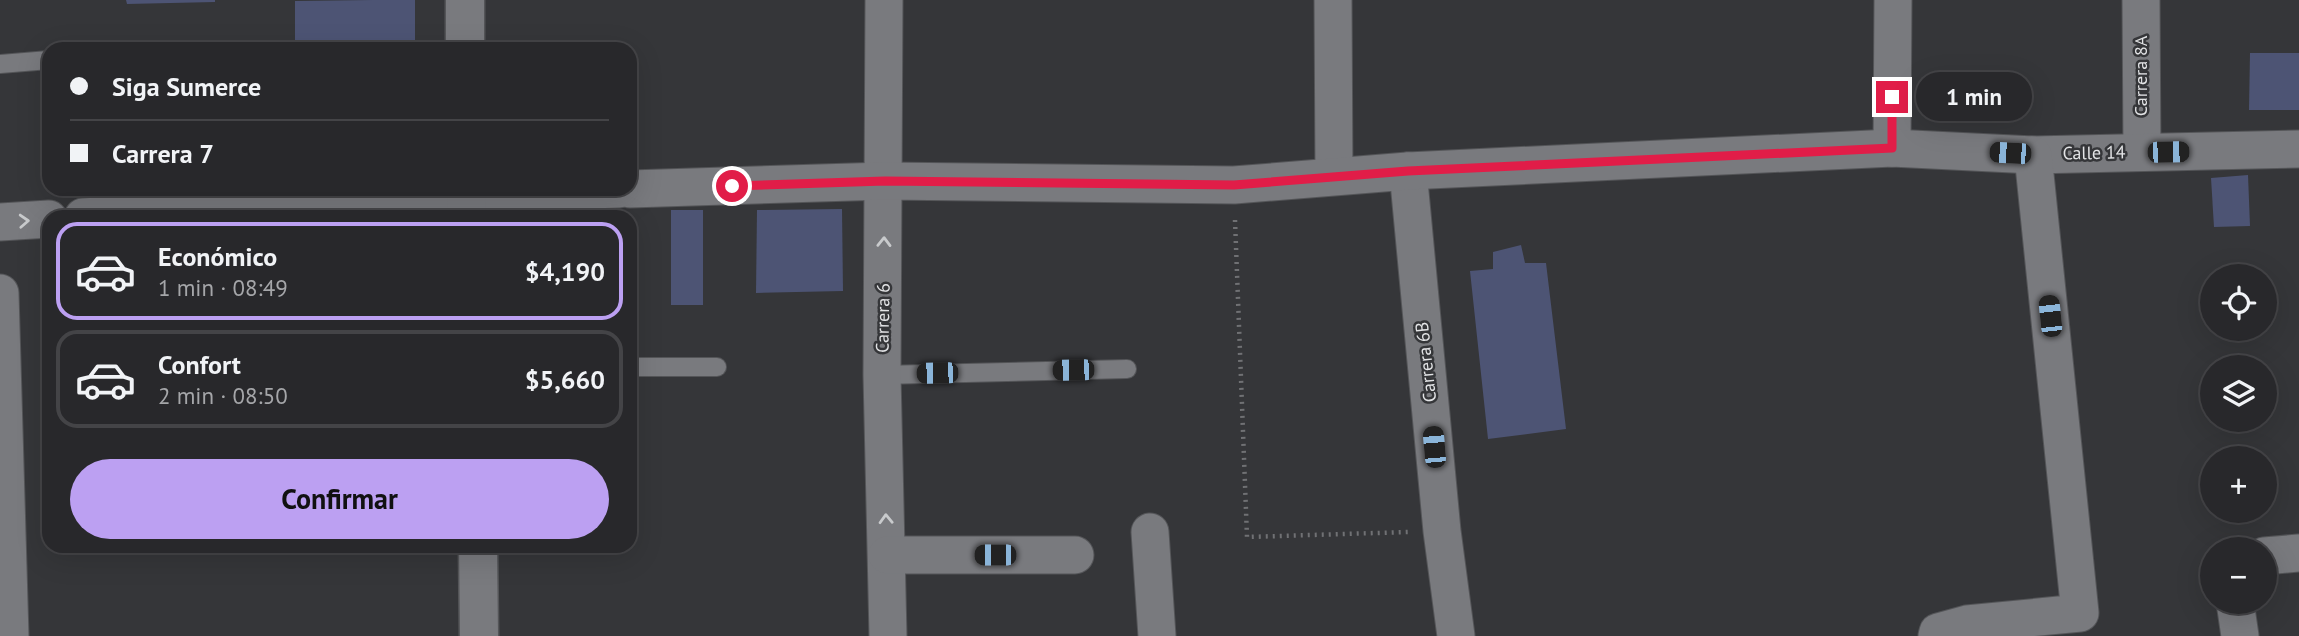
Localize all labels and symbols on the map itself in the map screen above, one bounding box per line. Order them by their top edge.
street label: Carrera 8A [2129,35,2152,116]
callout: 1 min [1916,72,2032,122]
route end [1876,81,1908,113]
street label: Calle 14 [2062,140,2126,165]
car [1989,141,2032,165]
car [2147,141,2190,163]
route start [716,170,748,202]
one-way arrow [19,213,30,228]
one-way arrow [876,237,892,247]
street label: Carrera 6 [870,283,895,353]
car [2038,294,2063,338]
street label: Carrera 6B [1410,321,1441,403]
car [1052,359,1095,381]
car [916,362,959,384]
car [1422,425,1447,469]
one-way arrow [878,513,894,524]
car [975,545,1017,566]

